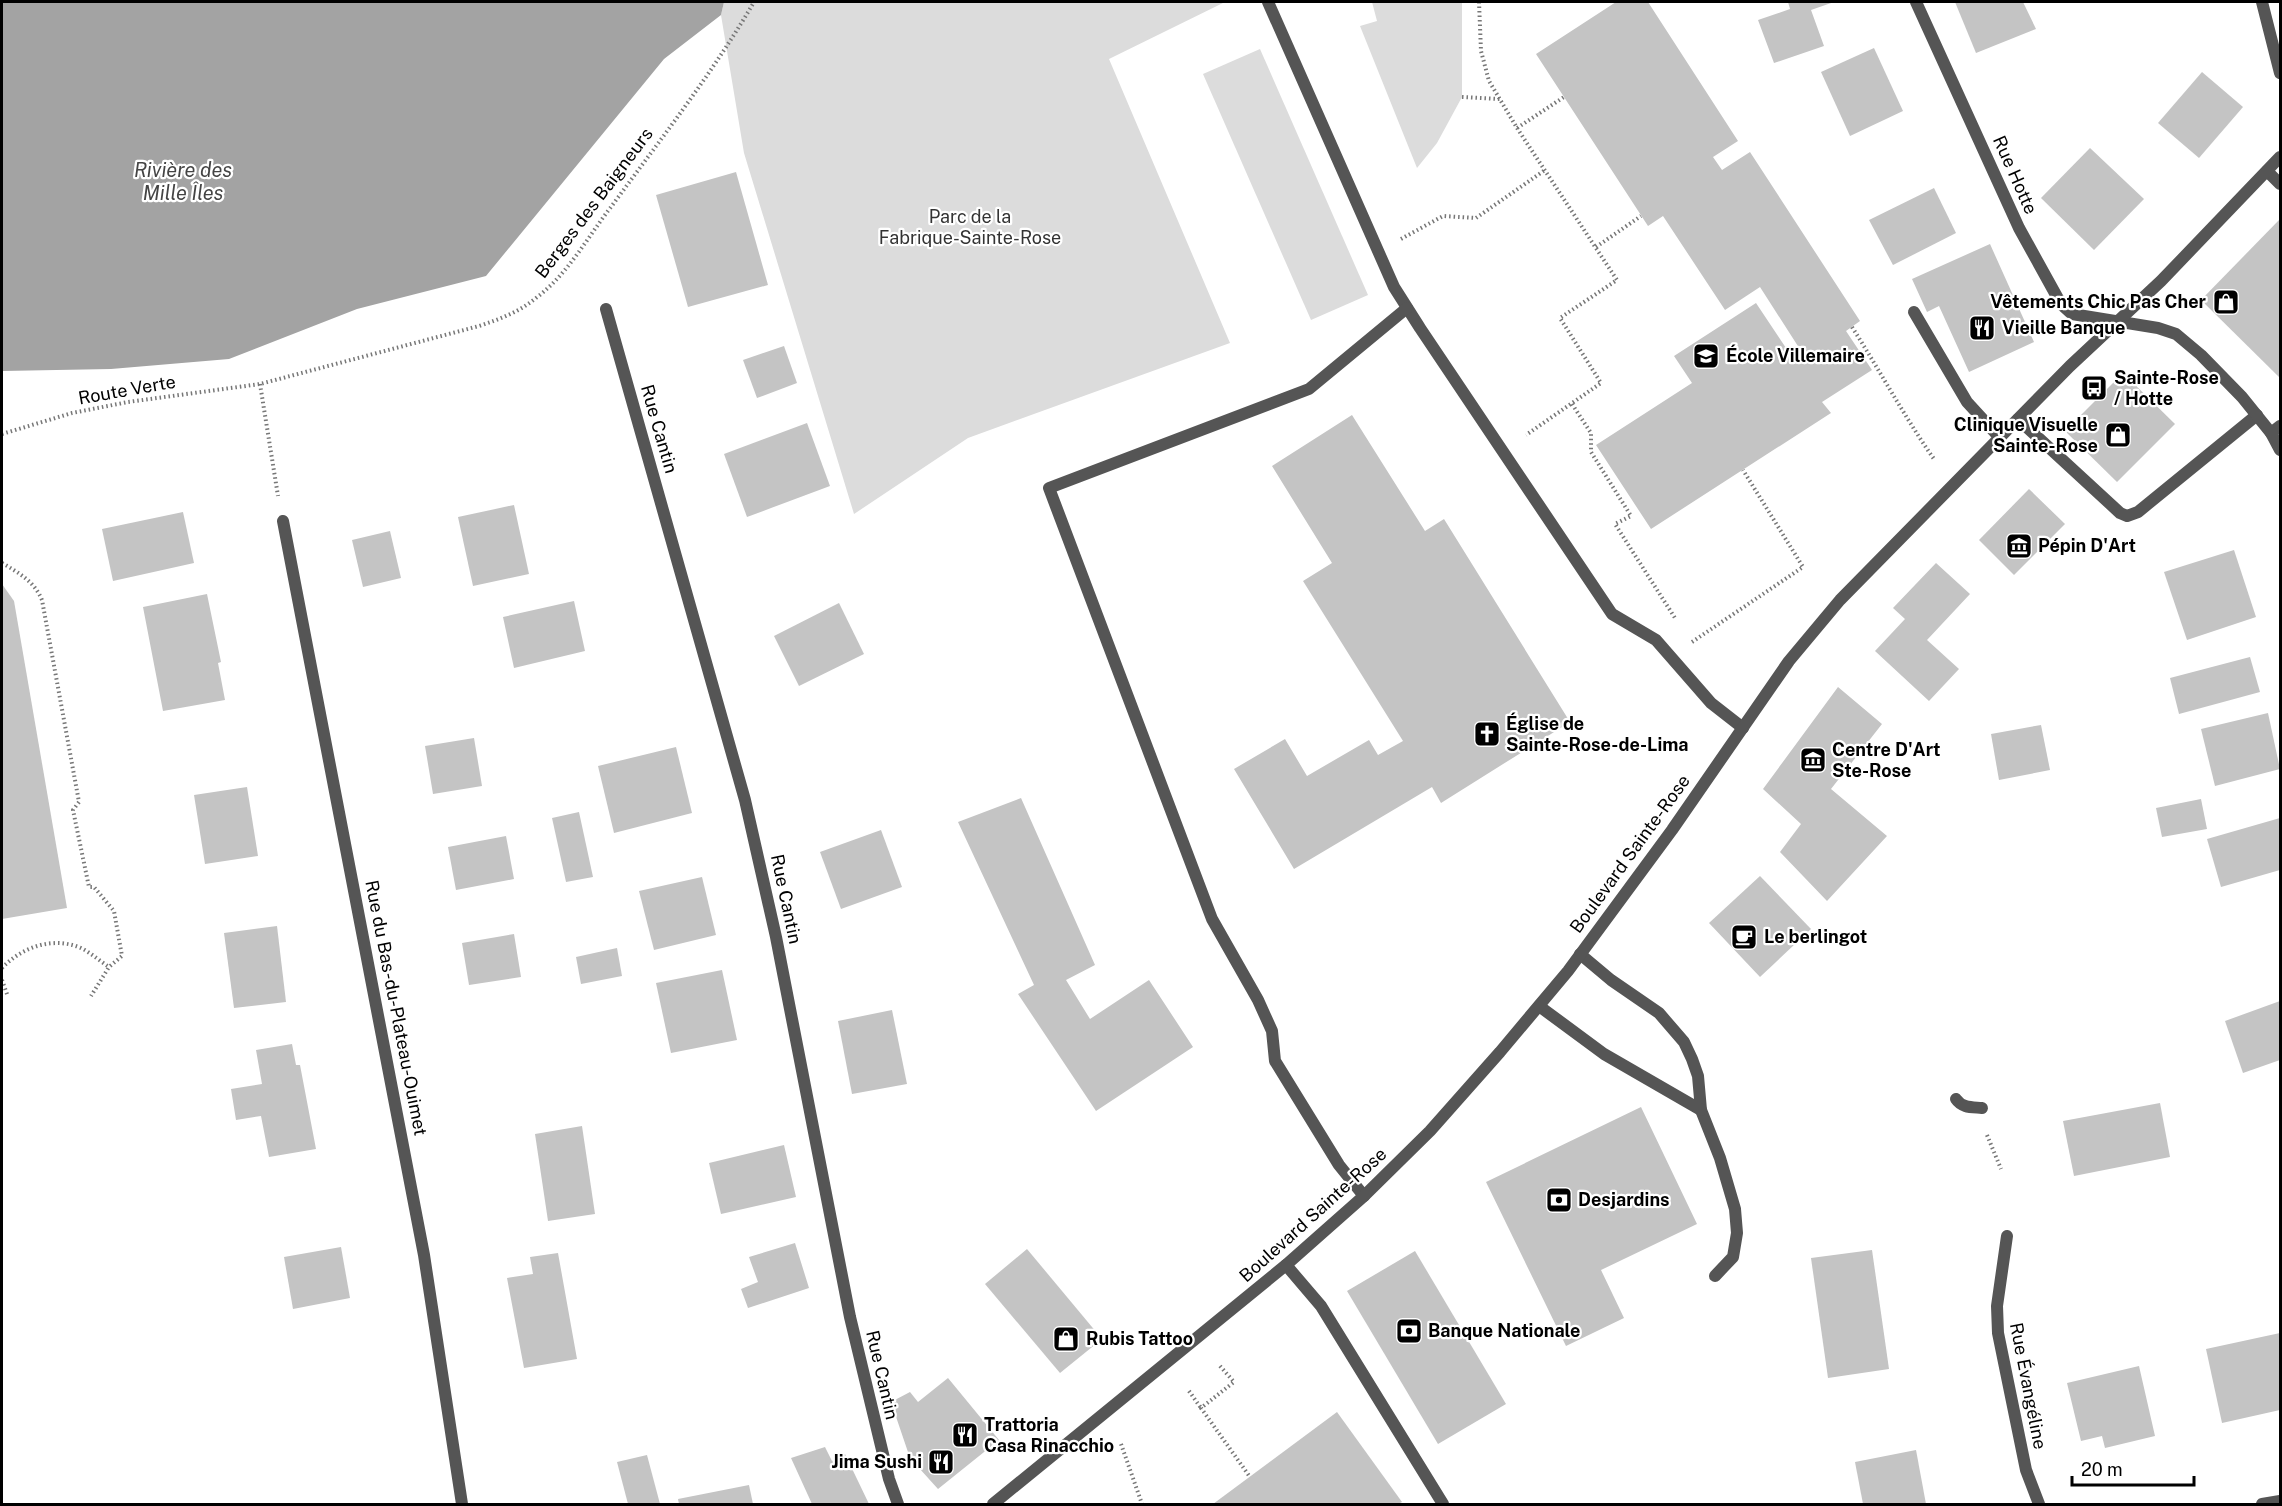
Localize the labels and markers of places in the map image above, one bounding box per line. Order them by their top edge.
shop icon: Vêtements Chic Pas Cher [2211,287,2241,317]
place label: Vêtements Chic Pas Cher [1990,291,2207,312]
restaurant icon: Vieille Banque [1967,313,1997,343]
place label: Vieille Banque [2002,317,2125,338]
school or university icon: École Villemaire [1691,341,1721,371]
place label: École Villemaire [1726,344,1865,366]
place label: Sainte-Rose / Hotte [2114,367,2219,409]
bus stop icon: Sainte-Rose / Hotte [2079,373,2109,403]
place label: Clinique Visuelle Sainte-Rose [1954,414,2098,456]
shop icon: Clinique Visuelle Sainte-Rose [2103,420,2133,450]
museum icon: Pépin D'Art [2004,531,2034,561]
place label: Pépin D'Art [2038,535,2136,556]
place label: Église de Sainte-Rose-de-Lima [1506,712,1689,755]
church icon: Église de Sainte-Rose-de-Lima [1472,719,1502,749]
place label: Centre D'Art Ste-Rose [1832,739,1941,781]
museum icon: Centre D'Art Ste-Rose [1798,745,1828,775]
cafe icon: Le berlingot [1729,922,1759,952]
place label: Le berlingot [1764,926,1867,947]
bank icon: Desjardins [1544,1185,1574,1215]
place label: Desjardins [1578,1189,1670,1210]
bank icon: Banque Nationale [1394,1316,1424,1346]
place label: Banque Nationale [1428,1320,1580,1341]
shop icon: Rubis Tattoo [1051,1324,1081,1354]
place label: Rubis Tattoo [1086,1328,1193,1349]
place label: Trattoria Casa Rinacchio [984,1414,1114,1456]
restaurant icon: Trattoria Casa Rinacchio [950,1420,980,1450]
restaurant icon: Jima Sushi [926,1447,956,1477]
place label: Jima Sushi [831,1451,922,1472]

